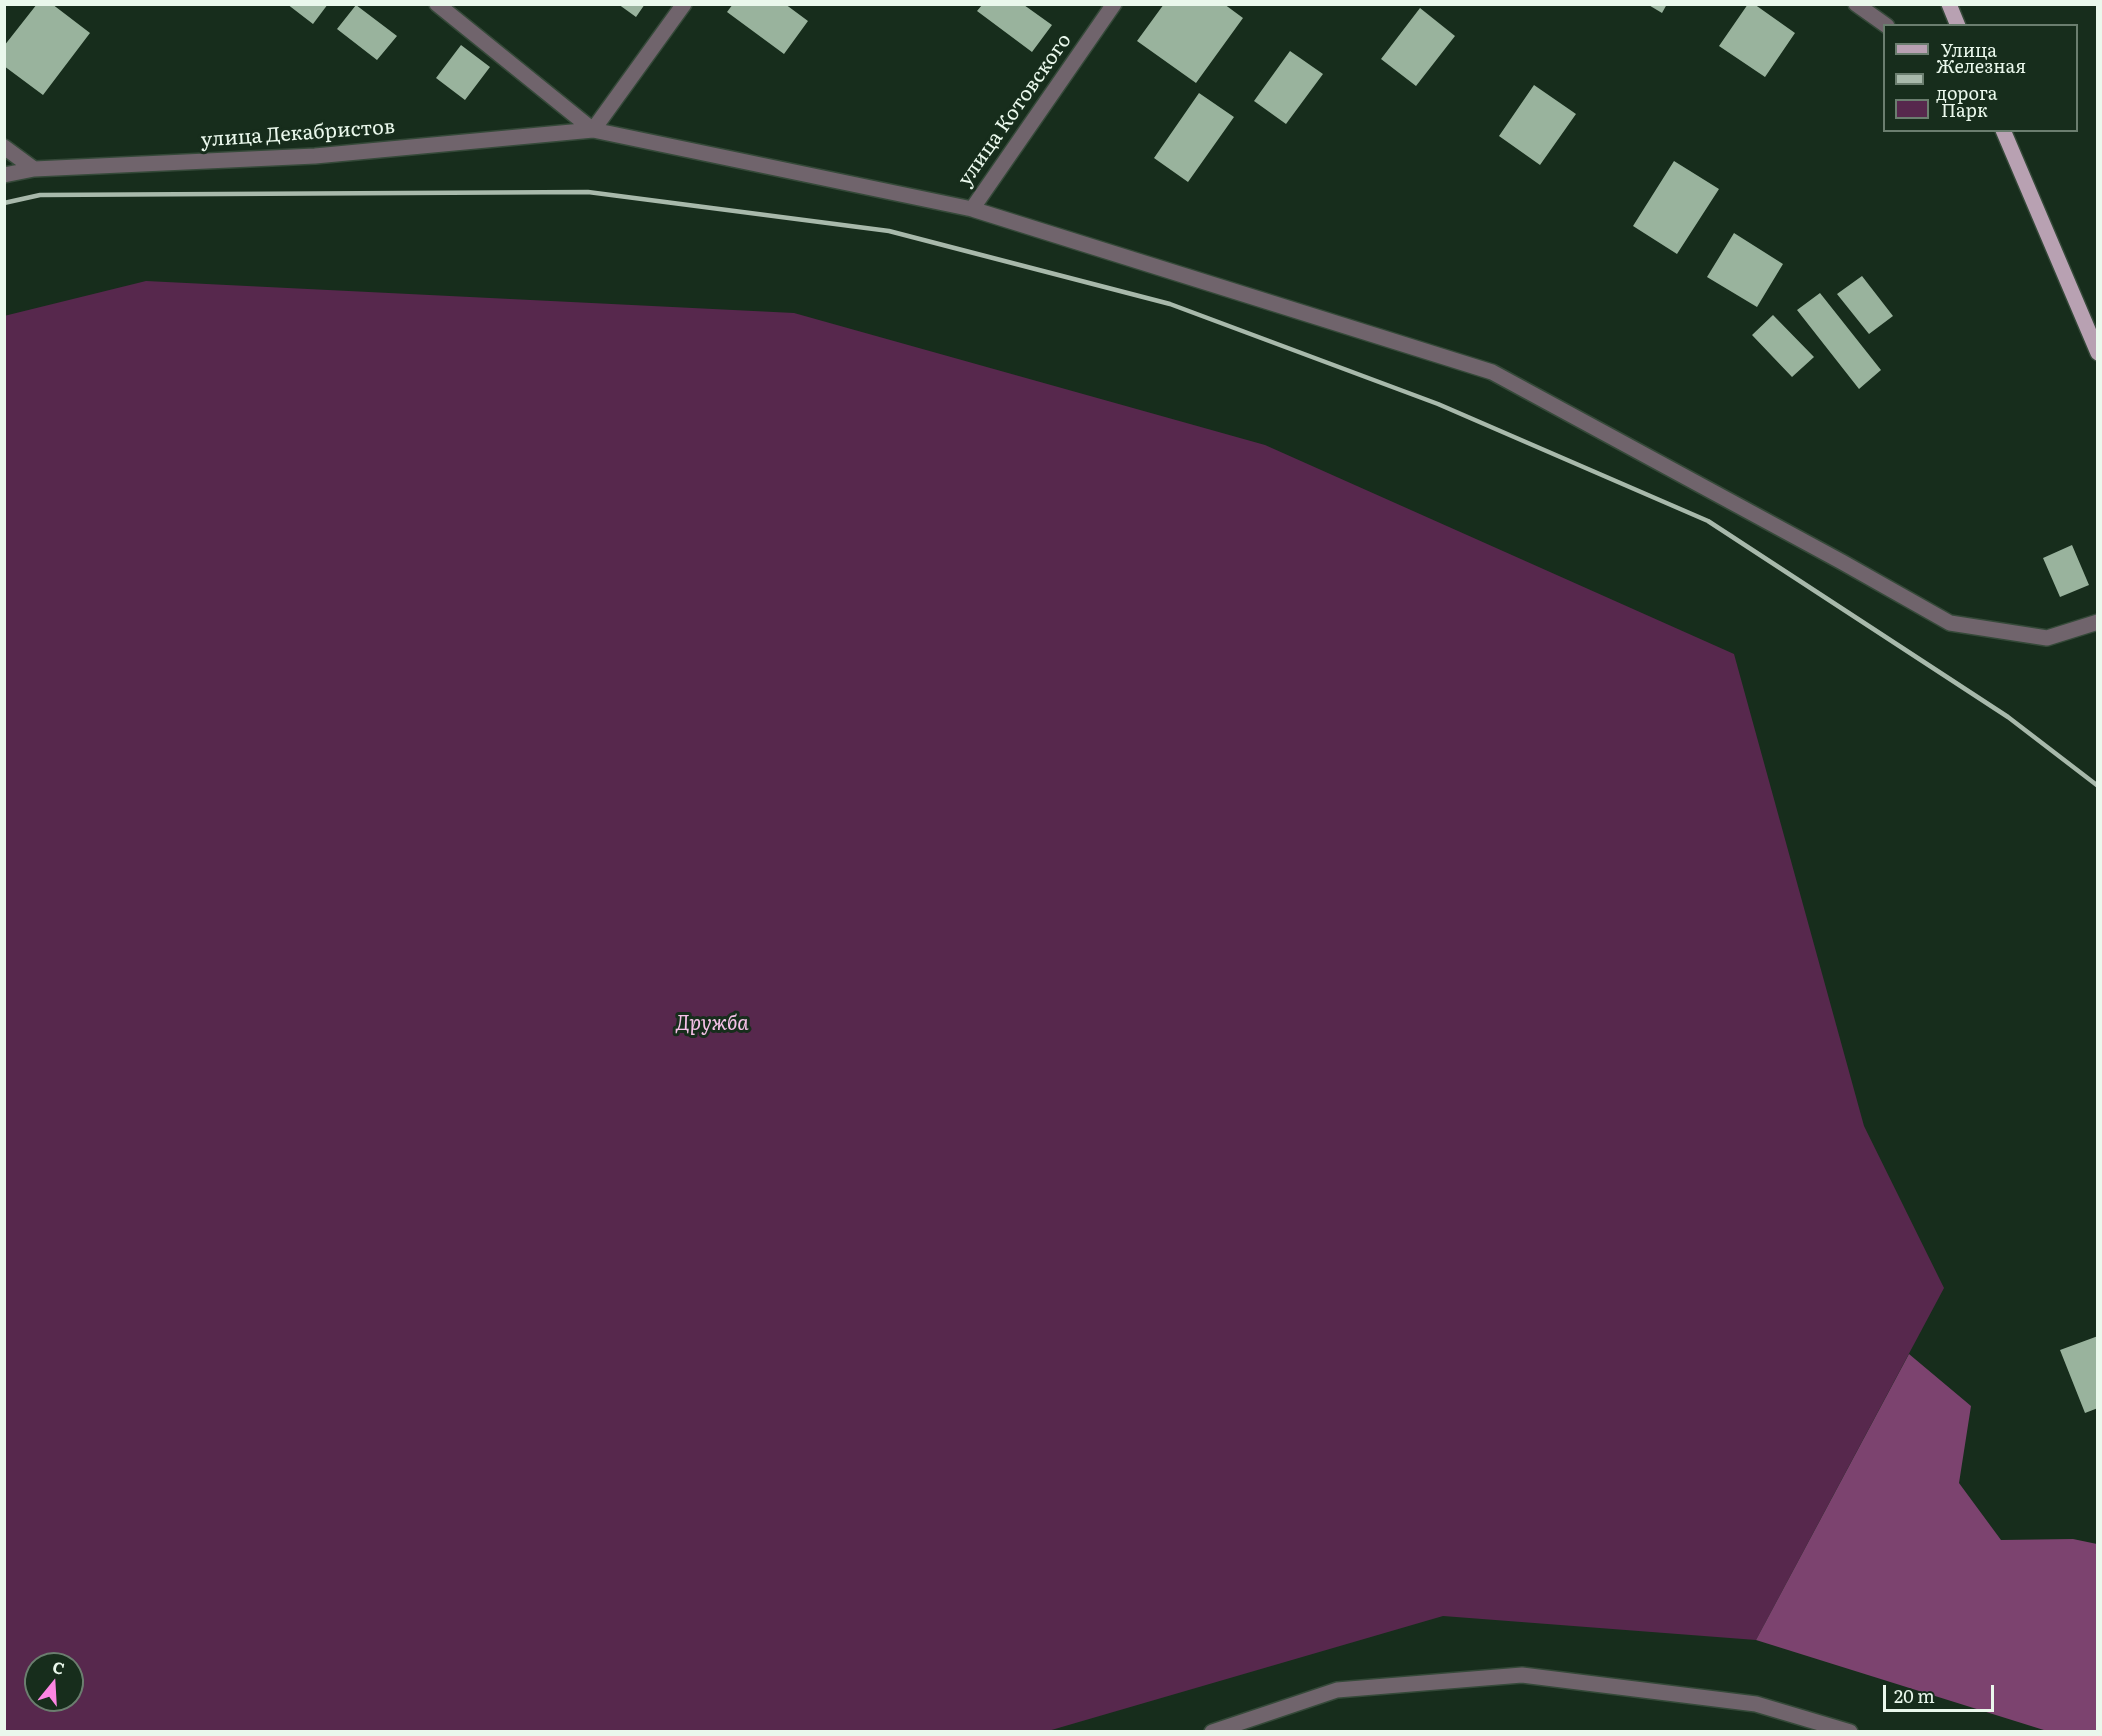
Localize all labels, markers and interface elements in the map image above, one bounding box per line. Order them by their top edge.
legend [1883,24,2078,132]
street label: улица Котовского [953,29,1077,191]
text: Улица [1941,36,1997,63]
text: Железная дорога [1936,52,2026,106]
text: Парк [1941,96,1988,123]
street label: улица Декабристов [200,115,396,153]
park label: Дружба [675,1012,749,1036]
north arrow [24,1652,84,1712]
text: С [50,1654,68,1680]
scale bar [1886,1673,1997,1711]
text: 20 m [1894,1682,1935,1709]

